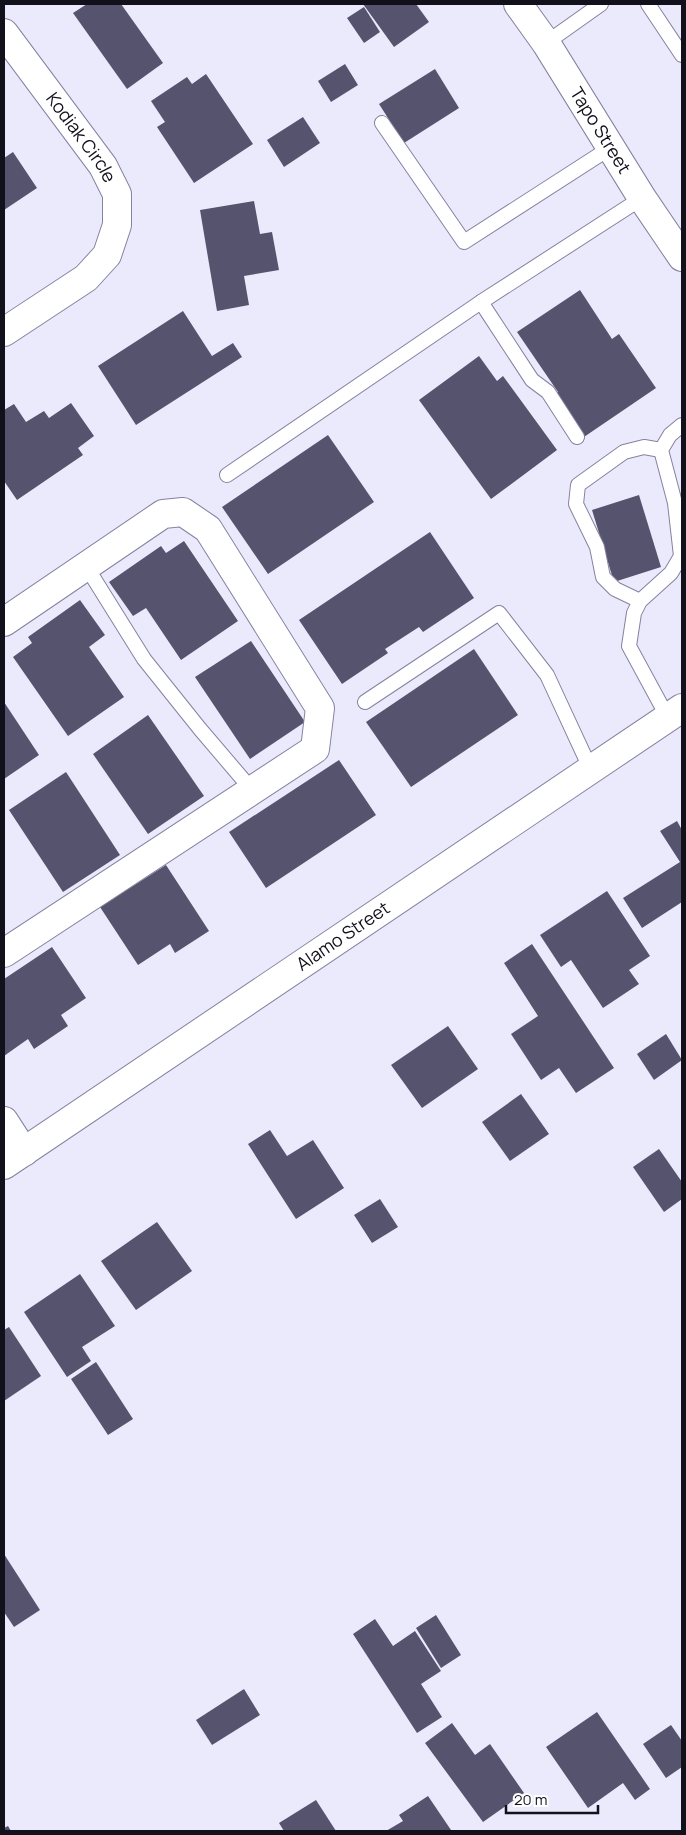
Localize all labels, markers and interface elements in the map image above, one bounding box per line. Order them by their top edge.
street label: Tapo Street [565,82,637,178]
street label: Kodiak Circle [41,87,122,186]
street label: Alamo Street [291,895,394,976]
scale bar [506,1782,598,1814]
text: 20 m [514,1789,547,1810]

